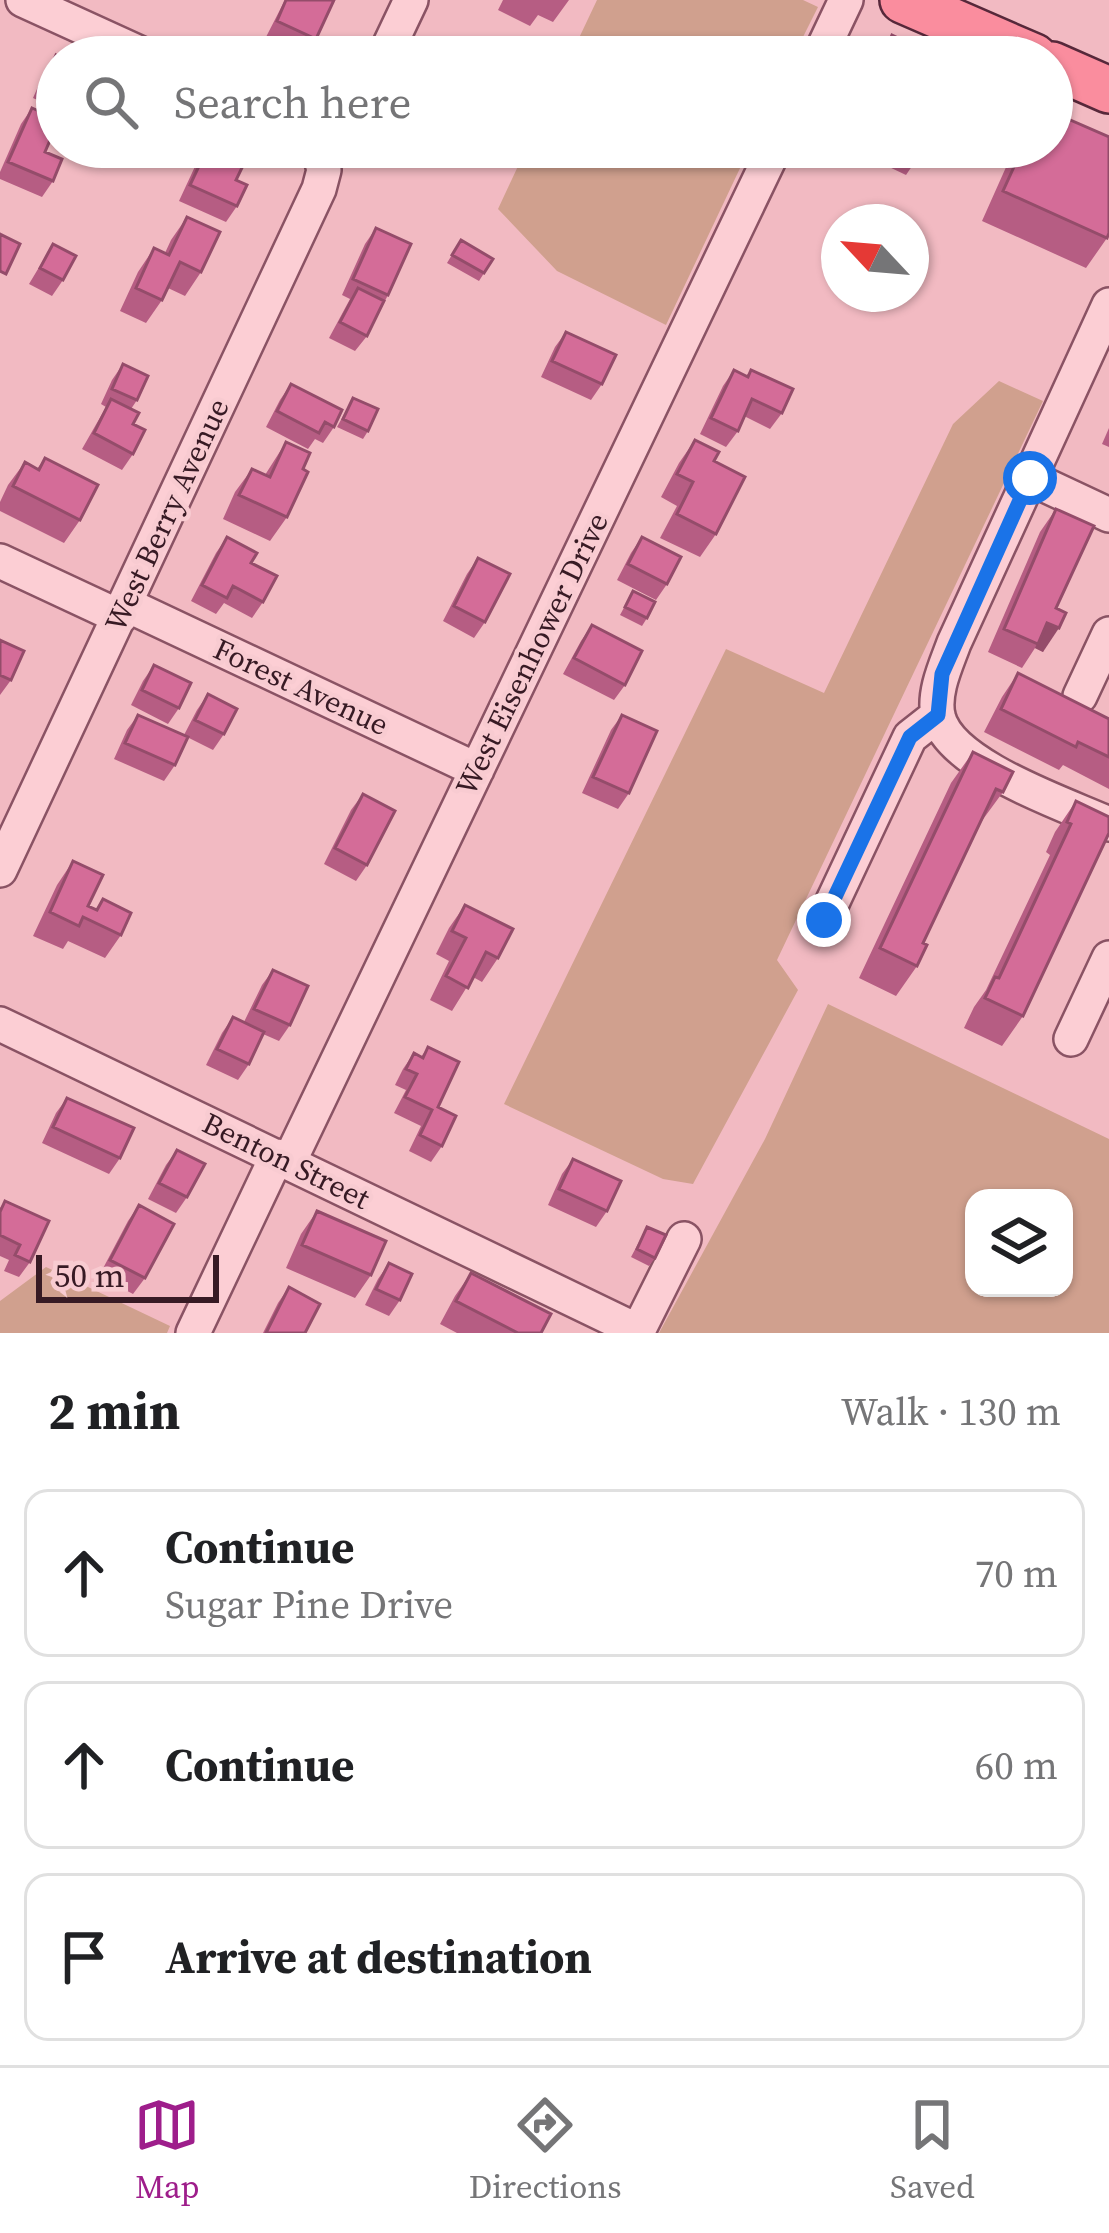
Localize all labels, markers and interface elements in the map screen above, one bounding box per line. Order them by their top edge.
search box [36,36,1073,168]
icon: search [78,69,144,135]
text: Search here [174,71,411,133]
north arrow [821,204,929,312]
street label: West Berry Avenue [95,392,238,638]
route start [1003,451,1057,505]
street label: West Eisenhower Drive [445,506,618,802]
street label: Forest Avenue [207,628,395,745]
route end [797,893,851,947]
street label: Benton Street [196,1102,377,1219]
map controls [965,1189,1073,1297]
button: layers [965,1189,1073,1297]
scale bar [36,1249,219,1302]
text: 50 m [54,1253,124,1298]
text: 2 min [48,1376,180,1446]
text: Walk · 130 m [841,1385,1061,1438]
text: Continue [165,1516,354,1578]
icon: ahead [51,1540,117,1606]
text: 70 m [975,1547,1058,1600]
text: Sugar Pine Drive [165,1578,453,1631]
icon: ahead [51,1732,117,1798]
text: Continue [165,1734,354,1796]
text: 60 m [975,1739,1058,1792]
icon: arrive [51,1924,117,1990]
text: Arrive at destination [165,1926,592,1988]
tab: Map [134,2092,200,2209]
tab: Directions [469,2092,622,2209]
tab: Saved [890,2092,975,2209]

